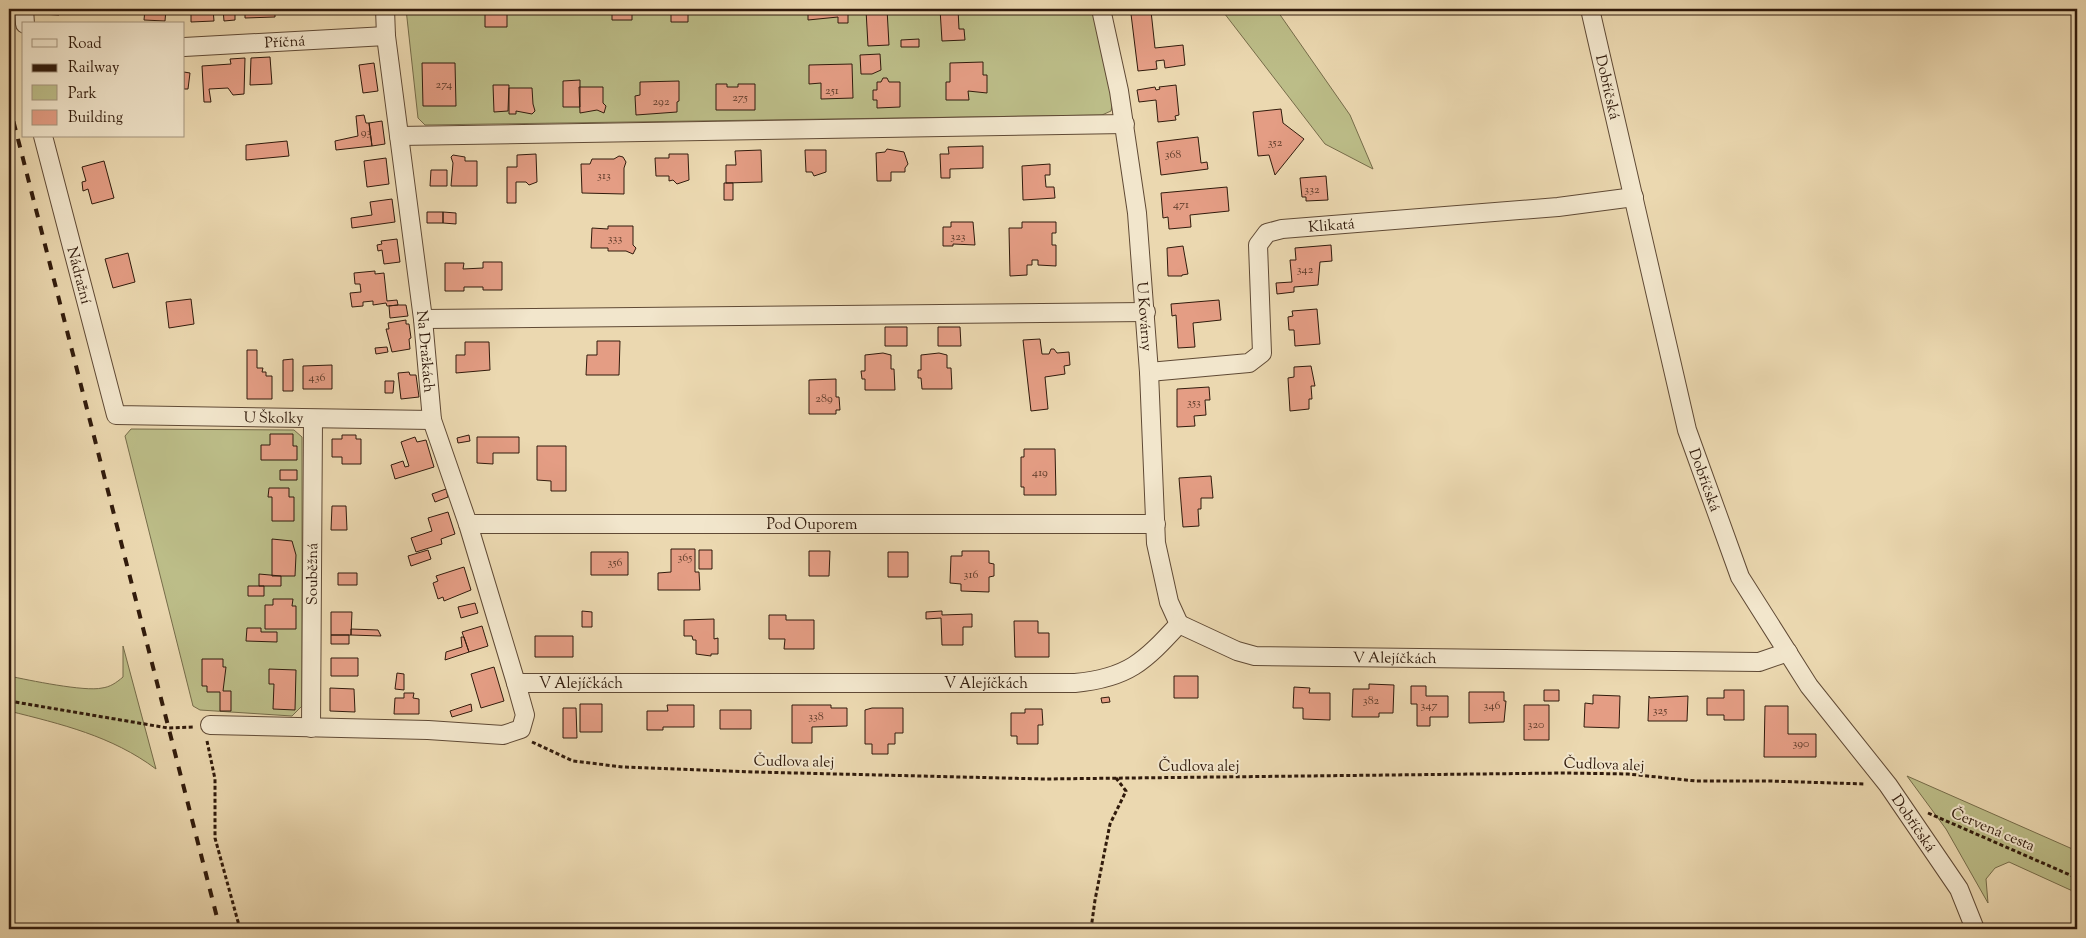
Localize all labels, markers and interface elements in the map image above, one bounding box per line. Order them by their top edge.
legend [22,22,185,138]
street label: Příčná [264,31,306,55]
text: Road [68,34,102,55]
street label: Dobříčská [1589,53,1624,122]
text: Railway [68,58,120,79]
house number: 274 [436,76,452,94]
house number: 251 [825,82,839,100]
text: Park [68,84,97,105]
house number: 275 [732,89,748,107]
house number: 292 [652,93,670,111]
text: Building [68,108,123,129]
house number: 93 [361,124,371,142]
house number: 352 [1268,134,1283,152]
house number: 368 [1165,146,1181,164]
house number: 313 [597,167,611,185]
house number: 332 [1304,181,1320,199]
house number: 471 [1173,196,1189,214]
street label: Klikatá [1308,214,1356,239]
house number: 323 [950,228,966,246]
house number: 333 [608,230,622,248]
street label: Nádražní [60,245,96,307]
house number: 342 [1297,261,1314,279]
street label: U Kovárny [1130,281,1156,353]
street label: Na Dražkách [410,309,439,394]
house number: 436 [309,369,325,387]
house number: 289 [815,390,833,408]
house number: 353 [1187,394,1201,412]
street label: U Školky [243,407,304,430]
street label: Dobříčská [1683,446,1725,515]
house number: 419 [1032,464,1048,482]
street label: Pod Ouporem [767,515,858,536]
street label: Souběžná [303,543,324,605]
house number: 365 [678,549,692,567]
house number: 356 [608,554,622,572]
house number: 316 [964,566,978,584]
street label: V Alejíčkách [1353,648,1437,670]
street label: V Alejíčkách [539,674,623,695]
street label: V Alejíčkách [944,674,1028,695]
house number: 382 [1363,692,1380,710]
house number: 347 [1421,697,1437,715]
house number: 346 [1484,697,1500,715]
house number: 325 [1653,702,1667,720]
house number: 338 [808,708,824,726]
house number: 320 [1528,716,1544,734]
house number: 390 [1793,735,1809,753]
street label: Čudlova alej [753,750,835,774]
street label: Čudlova alej [1563,753,1645,777]
street label: Čudlova alej [1159,756,1239,778]
street label: Dobříčská [1886,791,1940,857]
street label: Červená cesta [1947,802,2038,858]

